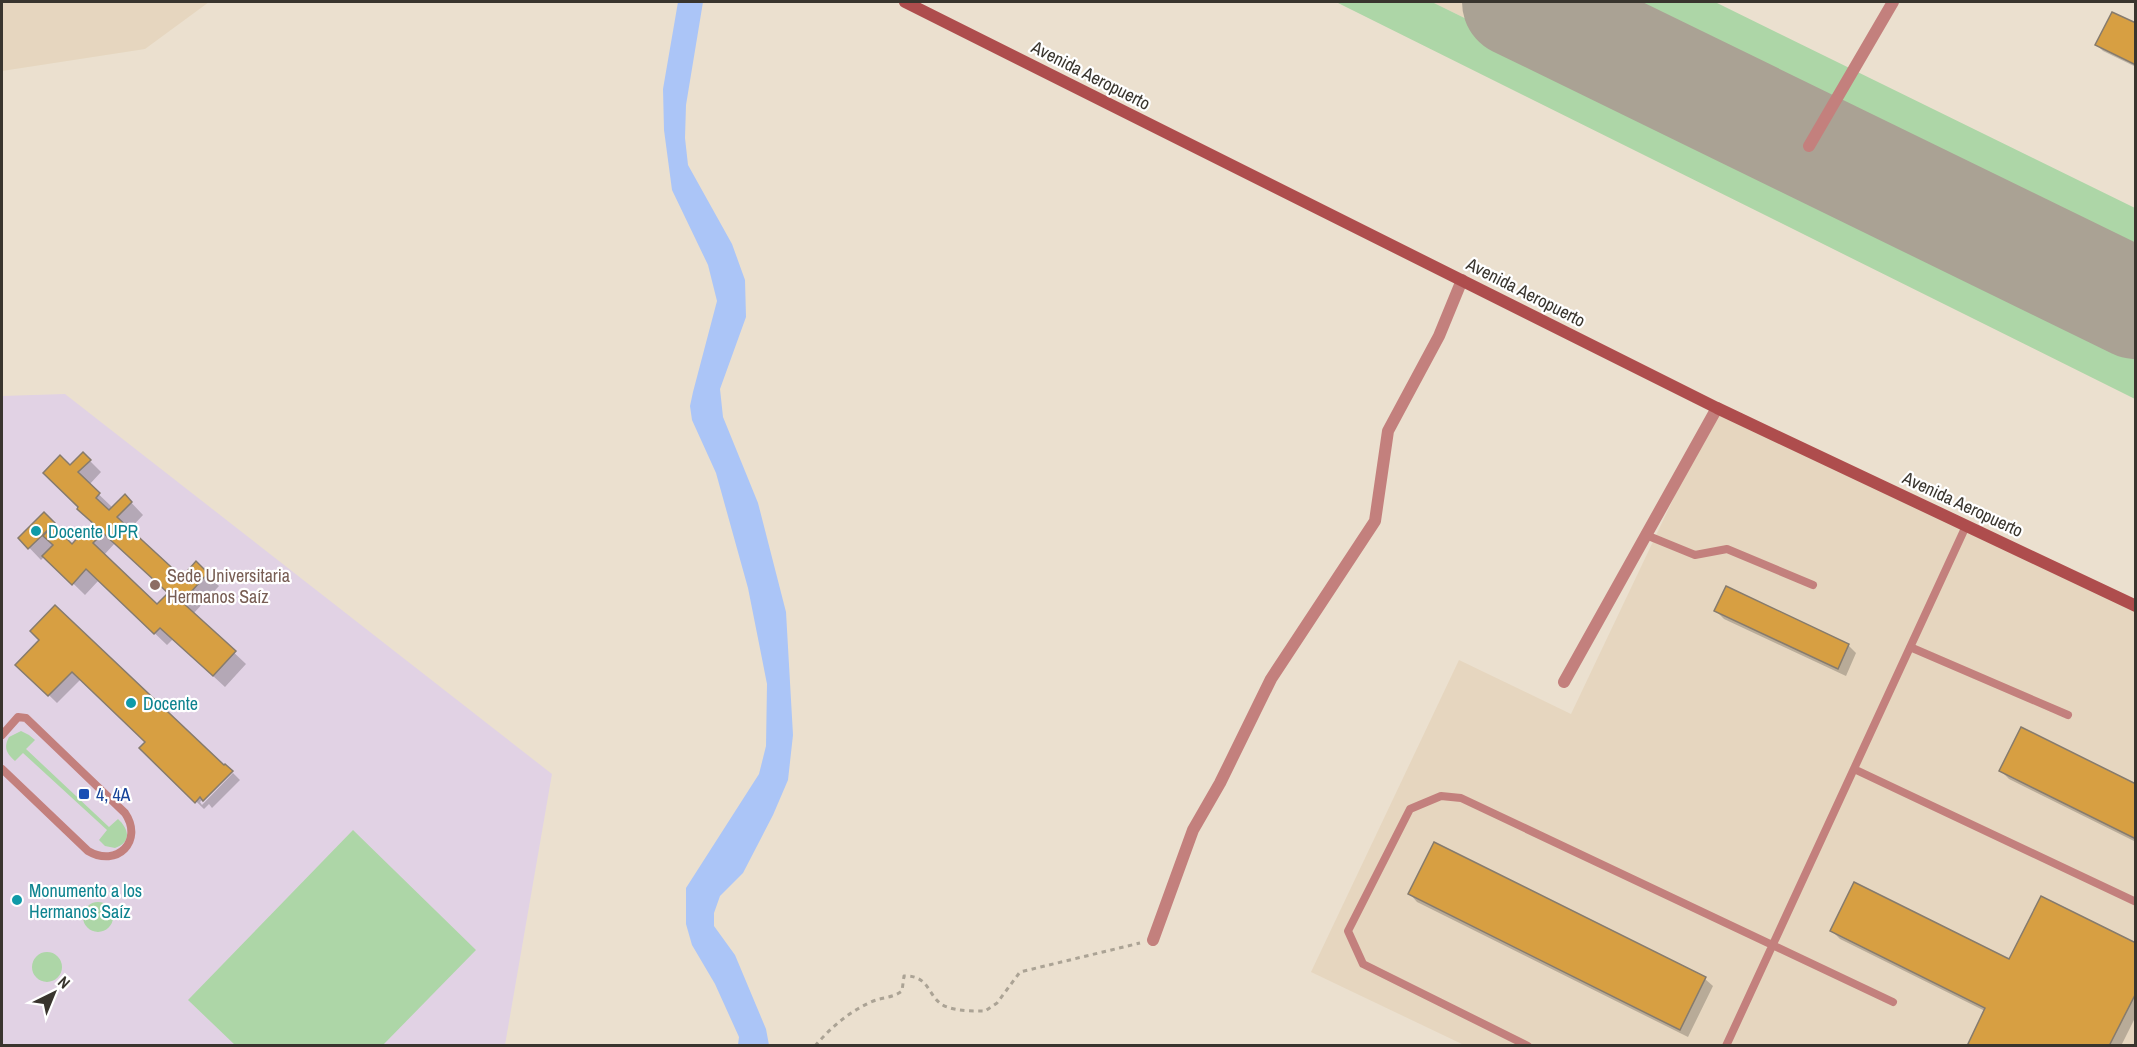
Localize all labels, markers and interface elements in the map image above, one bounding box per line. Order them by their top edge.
street label: Avenida Aeropuerto [1026,34,1155,116]
street label: Avenida Aeropuerto [1461,251,1590,333]
street label: Avenida Aeropuerto [1898,465,2027,543]
place label: Docente UPR [48,519,139,544]
marker: Docente UPR [29,524,43,538]
place label: Sede Universitaria Hermanos Saíz [167,563,290,609]
marker: Sede Universitaria Hermanos Saíz [148,578,162,592]
place label: Docente [143,691,198,716]
marker: Docente [124,696,138,710]
place label: 4, 4A [96,782,131,807]
marker: 4, 4A [77,787,91,801]
place label: Monumento a los Hermanos Saíz [29,878,142,924]
marker: Monumento a los Hermanos Saíz [10,893,24,907]
north arrow [24,963,84,1023]
text: N [53,971,75,993]

